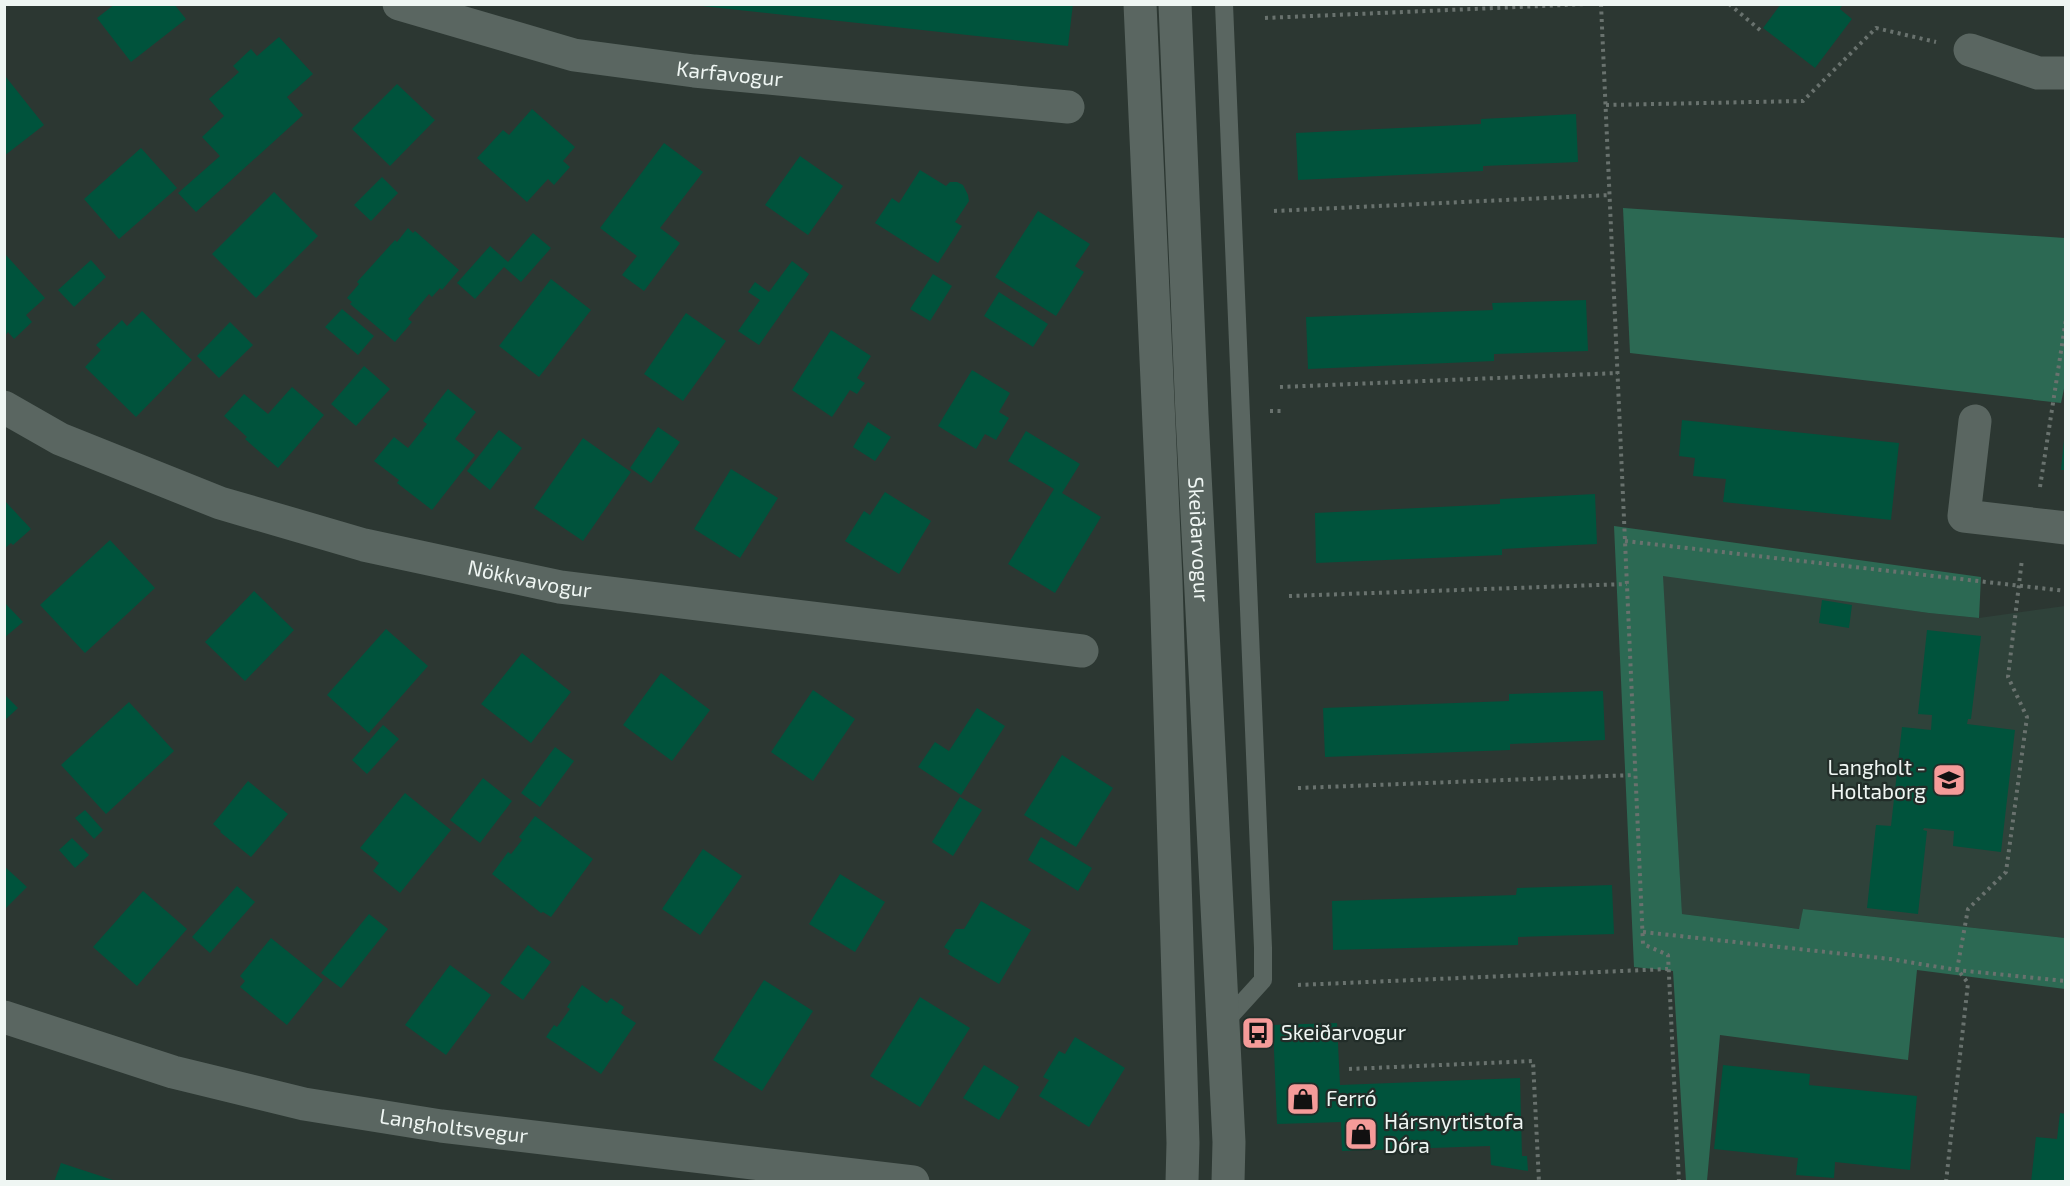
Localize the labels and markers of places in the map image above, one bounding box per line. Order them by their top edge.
place label: Langholt - Holtaborg [1827,754,1926,803]
school or university icon: Langholt - Holtaborg [1931,762,1967,798]
bus stop icon: Skeiðarvogur [1240,1015,1276,1051]
place label: Skeiðarvogur [1281,1019,1407,1044]
shop icon: Ferró [1285,1081,1321,1117]
place label: Ferró [1326,1085,1377,1110]
place label: Hársnyrtistofa Dóra [1384,1108,1524,1157]
shop icon: Hársnyrtistofa Dóra [1343,1116,1379,1152]

